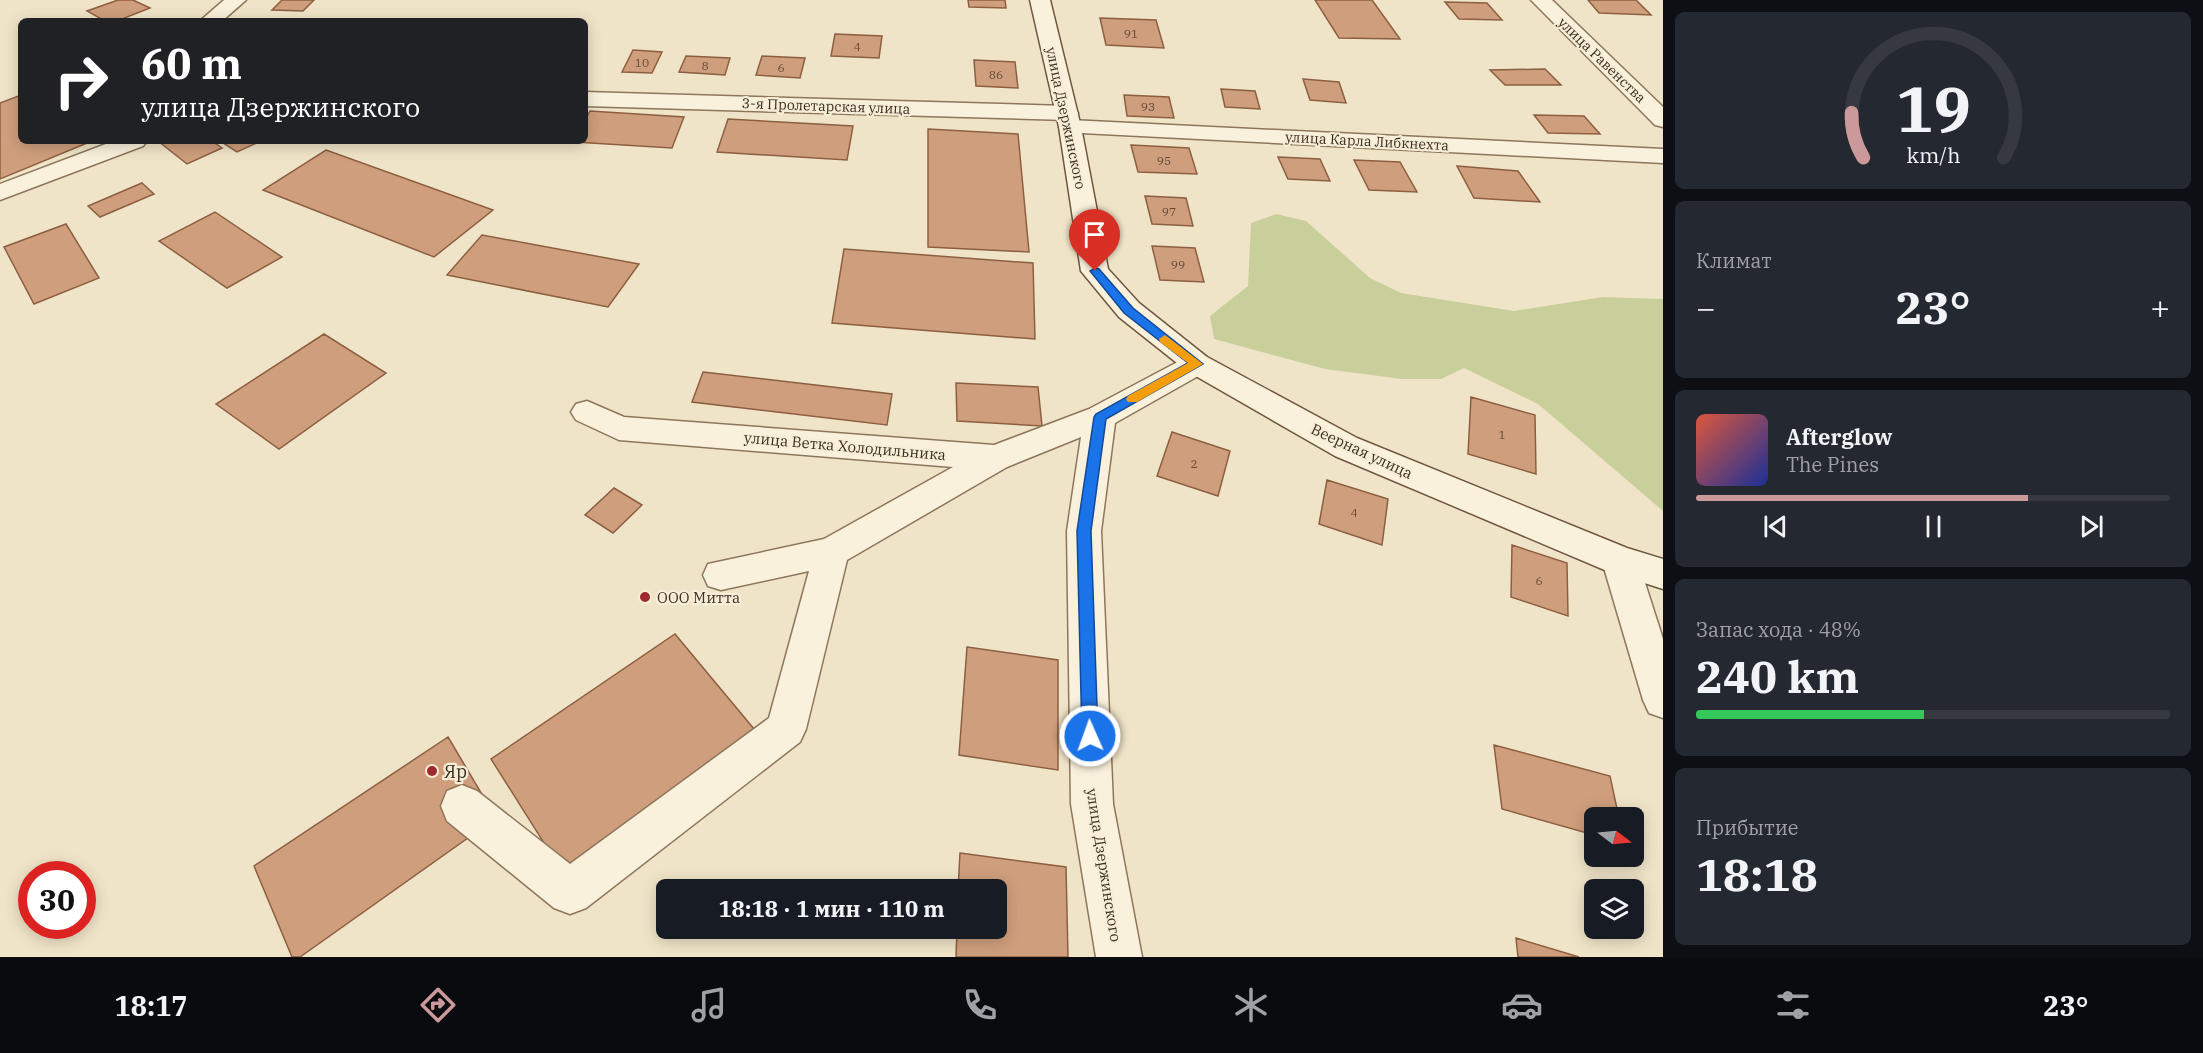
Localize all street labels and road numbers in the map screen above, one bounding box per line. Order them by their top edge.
street label: улица Равенства [1554,13,1650,107]
street label: улица Дзержинского [1042,45,1090,191]
street label: 3-я Пролетарская улица [741,94,911,118]
street label: улица Карла Либкнехта [1285,128,1450,154]
street label: Веерная улица [1308,419,1416,483]
street label: улица Ветка Холодильника [743,428,947,464]
street label: улица Дзержинского [1082,787,1126,943]

